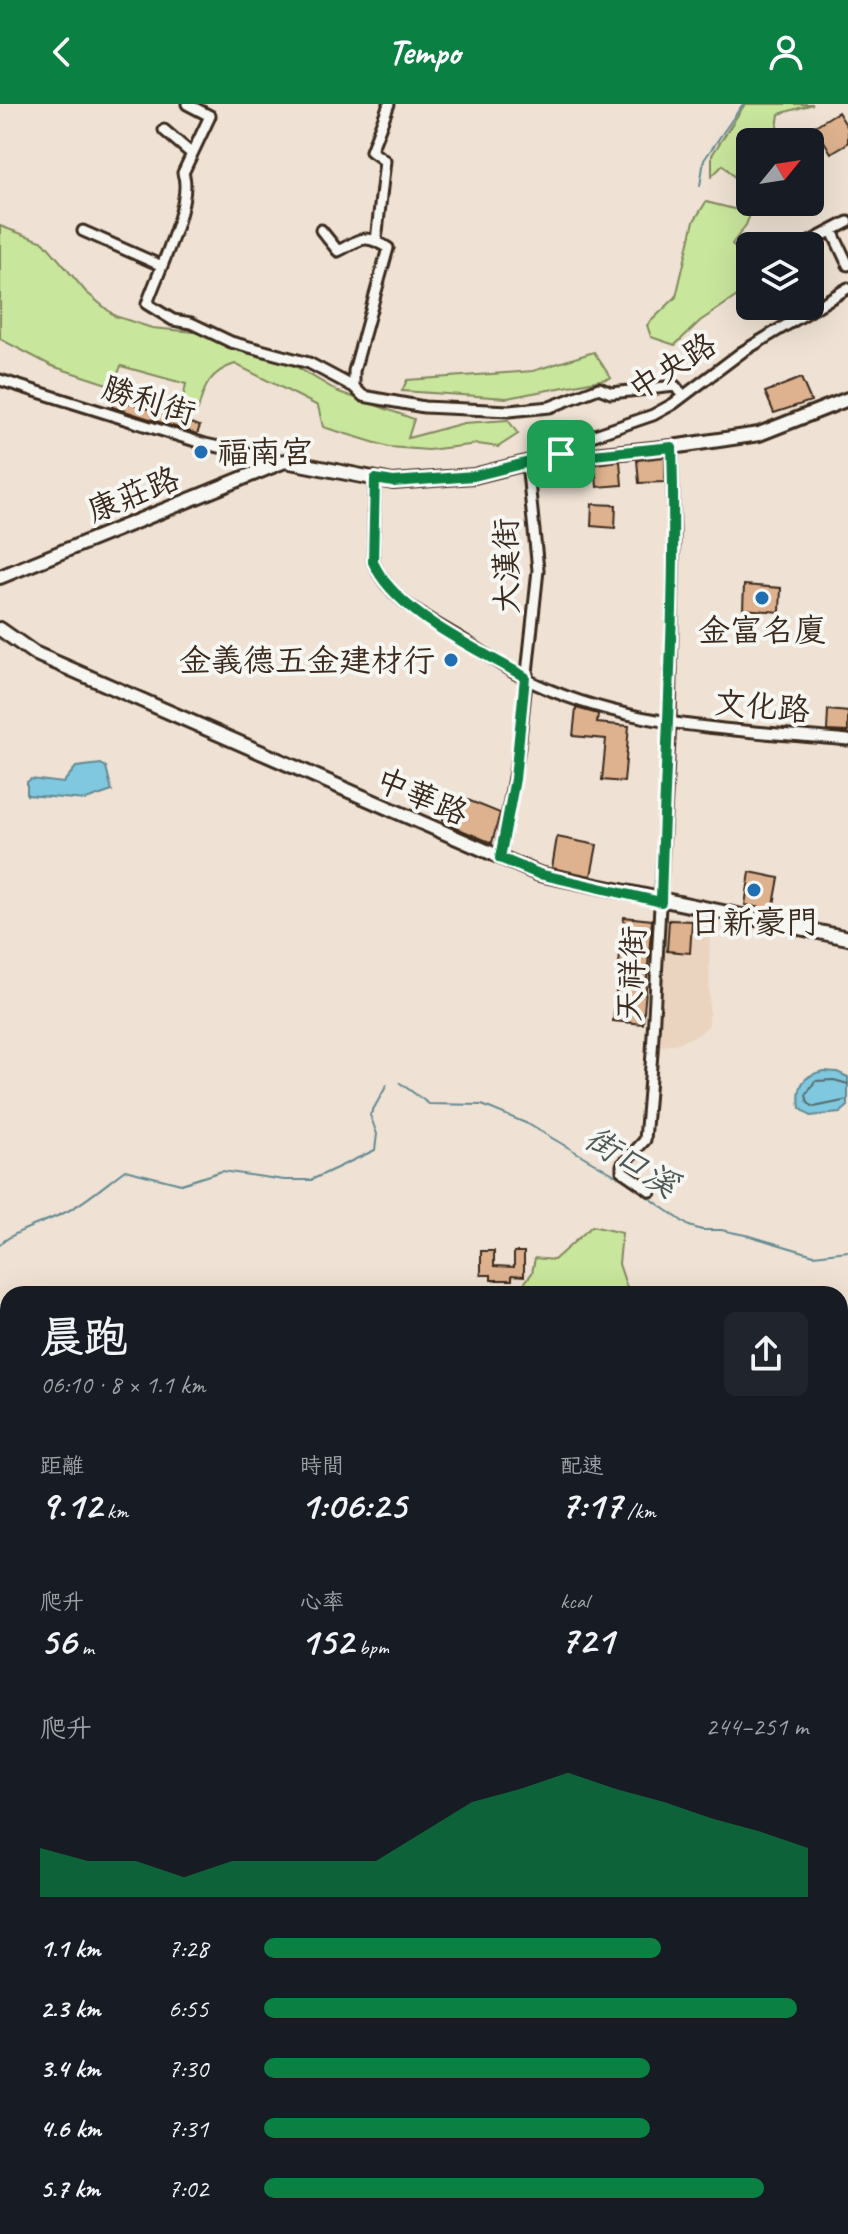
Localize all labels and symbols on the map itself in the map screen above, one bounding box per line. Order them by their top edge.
north arrow [736,128,824,216]
street label: 中央路 [621,324,724,409]
street label: 勝利街 [97,367,201,434]
pin [527,420,595,488]
place label: 福南宮 [217,432,313,473]
marker: 福南宮 [192,443,210,461]
street label: 康莊路 [81,457,185,531]
street label: 大漢街 [485,518,528,614]
marker: 金富名廈 [753,589,771,607]
place label: 金富名廈 [698,610,826,651]
place label: 金義德五金建材行 [179,640,435,681]
marker: 金義德五金建材行 [442,651,460,669]
street label: 文化路 [712,682,812,731]
street label: 中華路 [370,759,474,834]
marker: 日新豪門 [745,881,763,899]
place label: 日新豪門 [690,902,818,943]
street label: 天祥街 [609,925,654,1023]
water label: 街口溪 [577,1116,688,1208]

